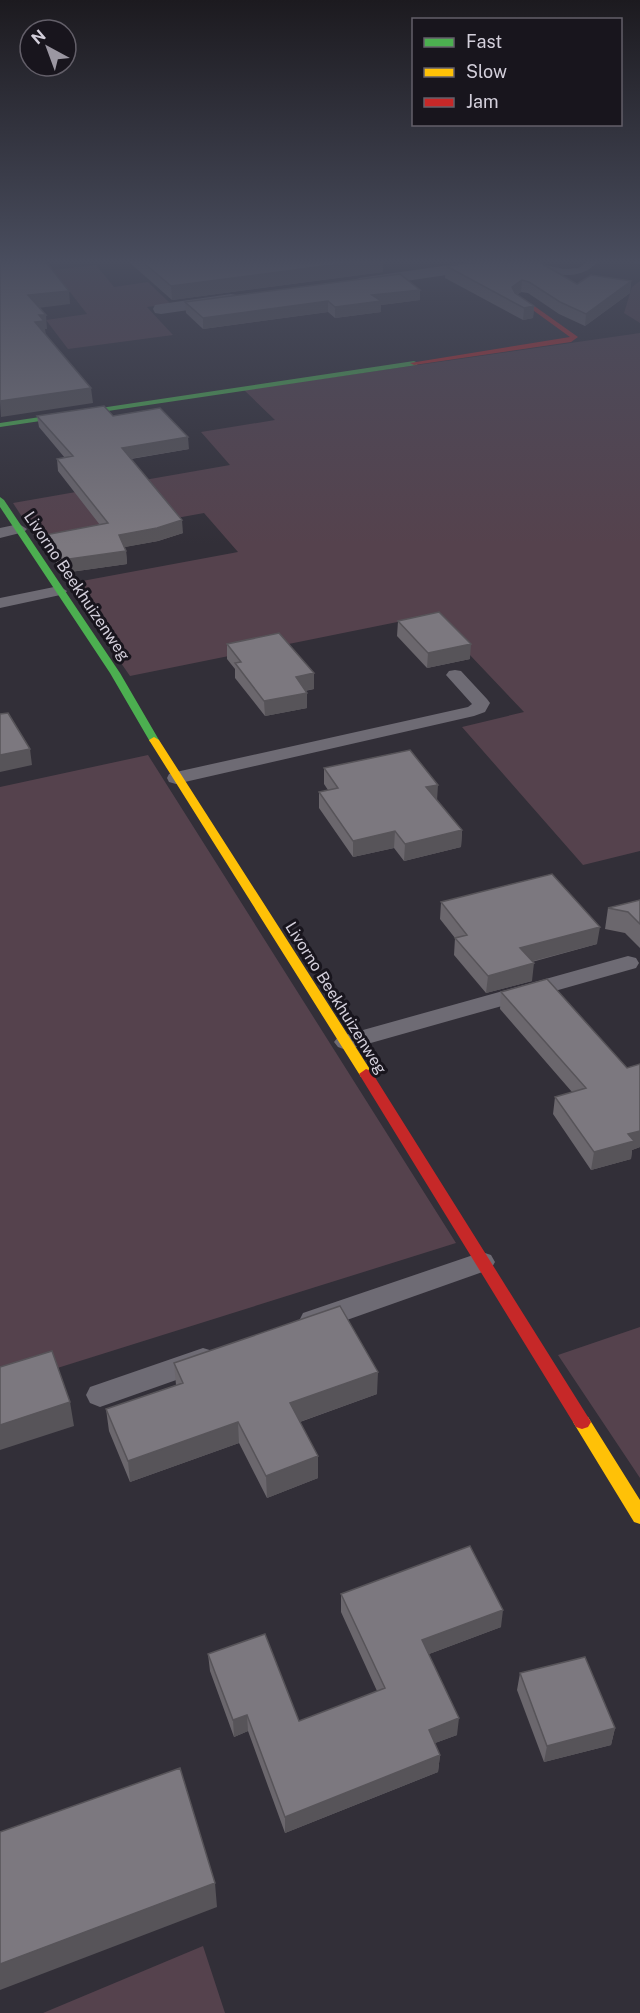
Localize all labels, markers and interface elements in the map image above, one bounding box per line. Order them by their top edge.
north arrow [18,18,78,78]
legend [412,18,622,126]
text: N [28,26,49,48]
text: Fast [466,31,502,52]
text: Slow [466,61,507,82]
text: Jam [466,91,499,112]
street label: Livorno Beekhuizenweg [20,508,134,664]
street label: Livorno Beekhuizenweg [281,918,391,1078]

